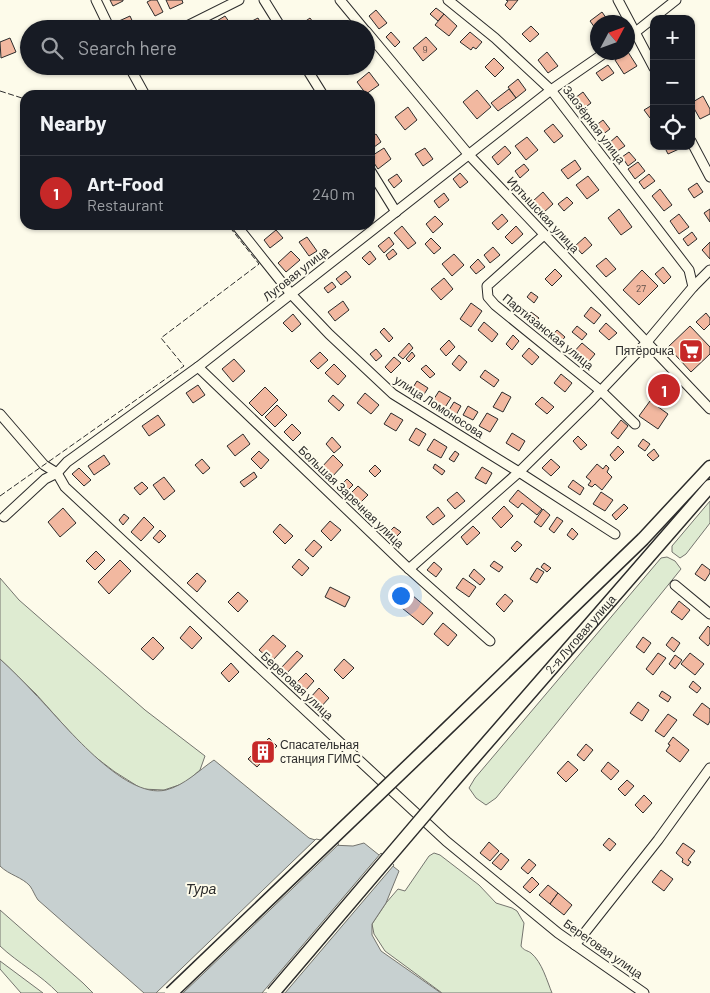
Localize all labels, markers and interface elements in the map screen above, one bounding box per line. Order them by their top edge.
north arrow [590,15,635,60]
map controls [650,15,695,150]
button: + [650,15,695,60]
search box [20,20,375,75]
icon: search [38,34,66,62]
text: Search here [78,36,177,59]
house number: 9 [422,43,428,55]
button: − [650,60,695,105]
street label: Заозёрная улица [560,82,629,167]
button: locate [650,105,695,150]
text: Nearby [40,110,106,135]
text: Art-Food [87,172,163,195]
street label: Иртышская улица [504,173,583,256]
text: 1 [53,184,59,203]
text: 240 m [312,184,355,203]
text: Restaurant [87,195,164,214]
street label: Луговая улица [260,243,332,304]
house number: 27 [636,282,646,294]
street label: Партизанская улица [500,290,597,373]
supermarket icon: Пятёрочка [678,338,704,364]
place label: Пятёрочка [615,343,674,358]
pin: 1 [648,371,680,409]
street label: улица Ломоносова [392,372,487,441]
street label: Большая Заречная улица [295,442,408,551]
your location [388,583,414,609]
street label: 2-я Луговая улица [542,591,618,676]
street label: Береговая улица [258,648,337,723]
place label: Спасательная станция ГИМС [280,737,361,766]
building icon: Спасательная станция ГИМС [250,739,276,765]
water label: Тура [186,880,217,897]
street label: Береговая улица [561,916,646,982]

